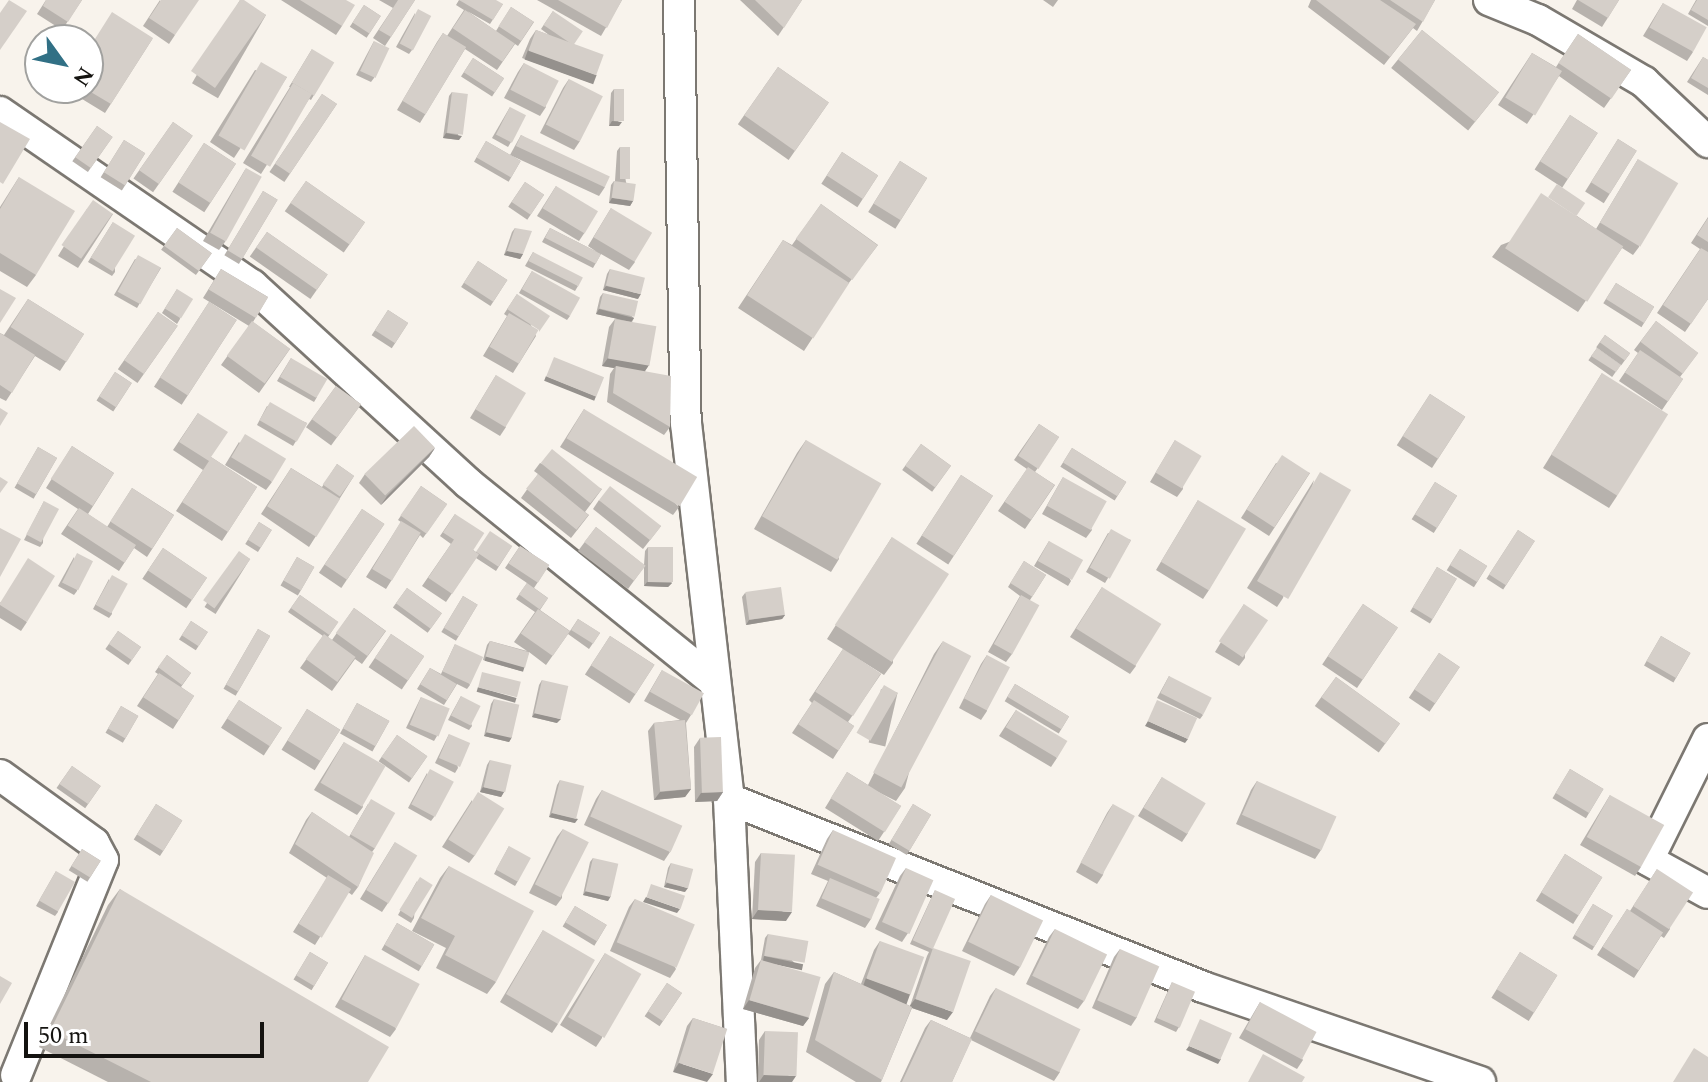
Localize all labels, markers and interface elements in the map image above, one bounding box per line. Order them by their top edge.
north arrow [24,24,104,104]
text: N [64,60,102,93]
scale bar [28,1006,268,1056]
text: 50 m [38,1018,89,1054]

